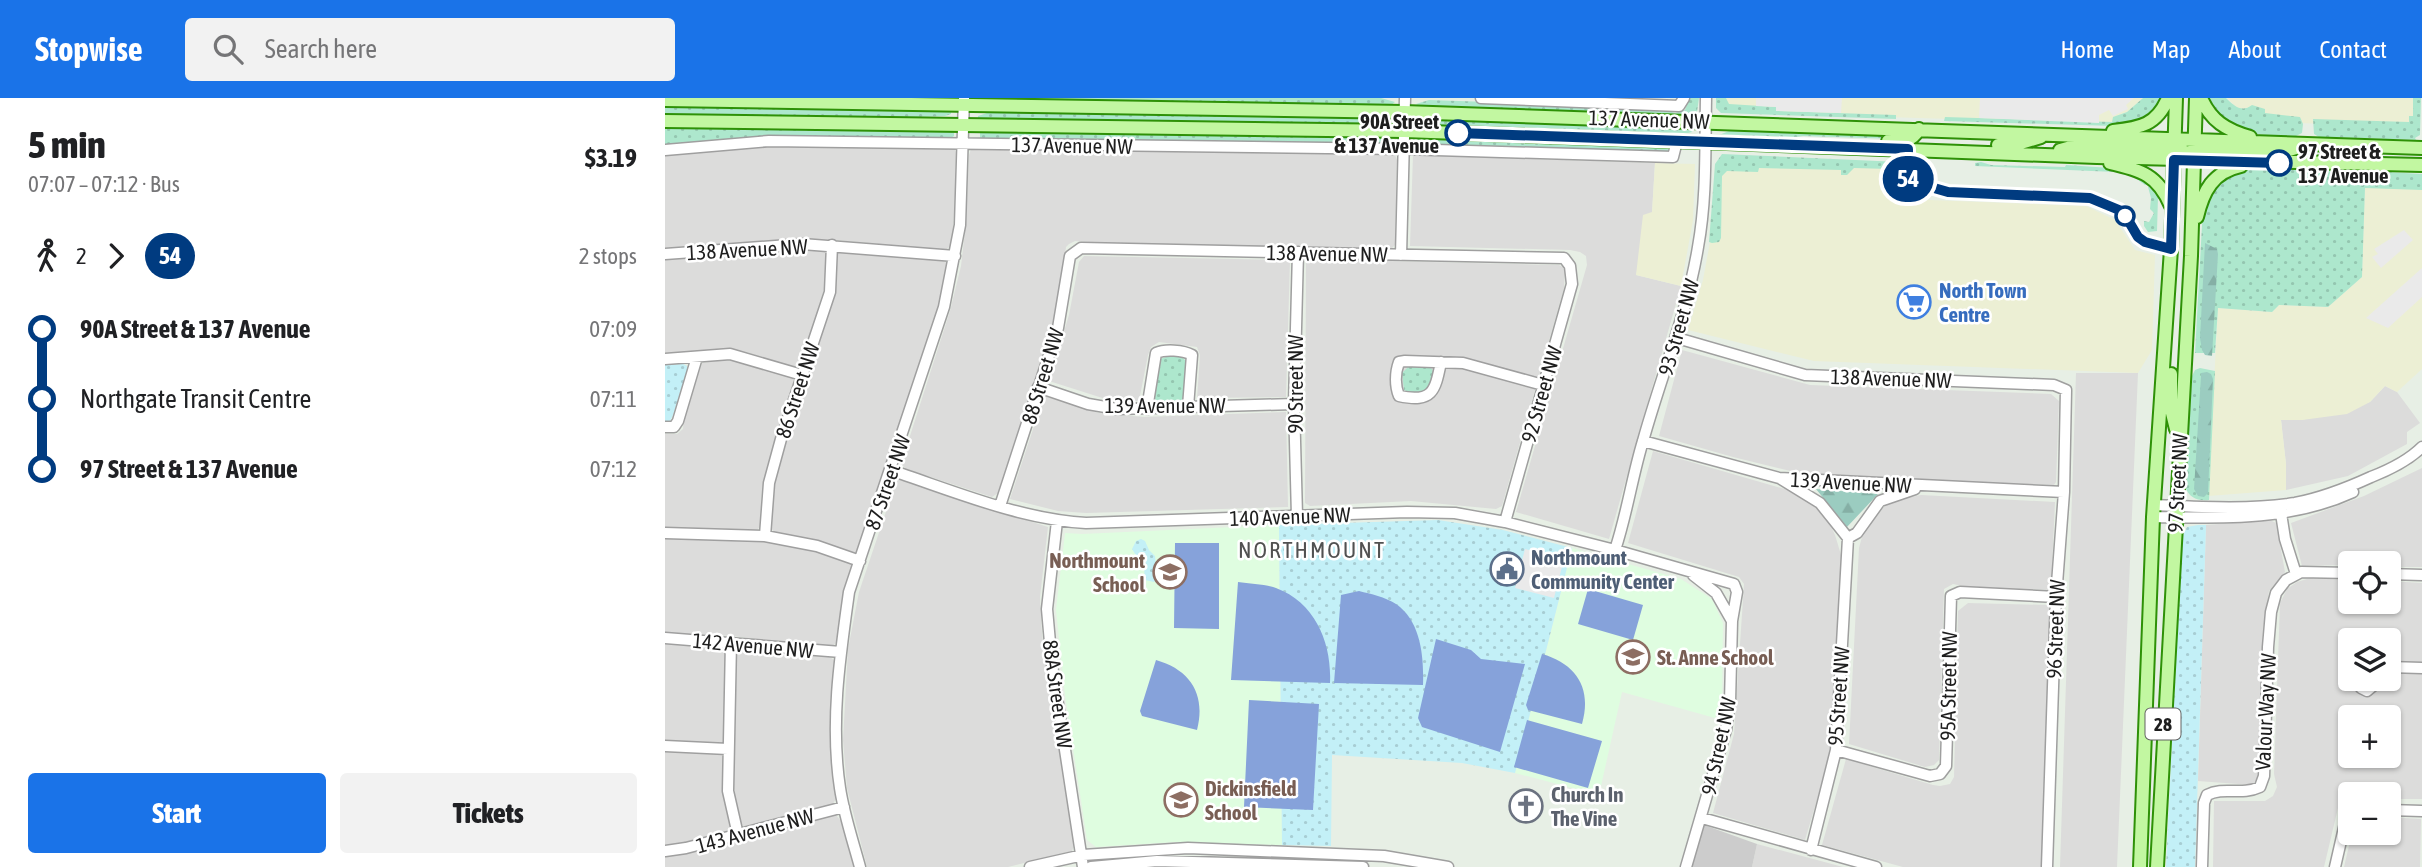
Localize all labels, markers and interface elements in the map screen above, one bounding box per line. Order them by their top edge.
search box [185,18,675,81]
text: Stopwise [35,30,143,68]
icon: search [209,30,247,68]
text: Search here [265,34,377,64]
text: Home [2060,36,2114,63]
text: Map [2152,36,2190,63]
text: About [2228,36,2281,63]
text: Contact [2319,36,2387,63]
street label: 137 Avenue NW [1588,105,1711,133]
place label: 90A Street & 137 Avenue [1335,109,1439,157]
marker: 90A Street & 137 Avenue [1445,120,1471,146]
text: 5 min [28,123,106,166]
street label: 137 Avenue NW [1011,132,1134,158]
place label: 97 Street & 137 Avenue [2298,139,2389,187]
text: $3.19 [585,143,637,173]
marker: 97 Street & 137 Avenue [2266,150,2292,176]
line badge: 54 [1877,156,1939,202]
text: 54 [1897,165,1919,192]
text: 07:07 – 07:12 · Bus [28,171,180,197]
unlabelled marker [2115,206,2135,226]
street label: 138 Avenue NW [686,234,809,264]
icon: walk [28,237,66,275]
icon: forward [97,237,135,275]
street label: 138 Avenue NW [1266,240,1389,266]
text: 54 [159,242,181,269]
text: 2 [76,243,87,269]
text: 2 stops [579,243,637,269]
street label: 93 Street NW [1653,275,1703,378]
place label: North Town Centre [1939,278,2027,326]
supermarket icon: North Town Centre [1895,283,1933,321]
text: 90A Street & 137 Avenue [80,314,311,344]
text: 07:09 [589,316,637,342]
street label: 88 Street NW [1016,324,1068,427]
street label: 90 Street NW [1283,334,1307,434]
street label: 86 Street NW [770,338,824,441]
street label: 92 Street NW [1516,342,1566,445]
street label: 138 Avenue NW [1830,364,1953,392]
text: Northgate Transit Centre [80,384,311,414]
text: 07:11 [590,386,637,412]
street label: 139 Avenue NW [1104,393,1226,417]
street label: 87 Street NW [860,430,915,533]
street label: 97 Street NW [2162,432,2192,533]
text: 97 Street & 137 Avenue [80,454,298,484]
text: 07:12 [590,456,637,482]
street label: 139 Avenue NW [1790,467,1913,497]
street label: 140 Avenue NW [1229,502,1352,530]
district label: NORTHMOUNT [1238,537,1386,563]
place label: Northmount Community Center [1531,545,1675,593]
place label: Northmount School [1049,548,1145,596]
public building icon: Northmount Community Center [1488,550,1526,588]
map controls [2338,551,2401,845]
button: locate [2338,551,2401,614]
school or university icon: Northmount School [1151,553,1189,591]
street label: 96 Street NW [2041,578,2069,679]
street label: 142 Avenue NW [692,628,815,662]
button: layers [2338,628,2401,691]
street label: 95A Street NW [1935,630,1961,741]
street label: 88A Street NW [1038,638,1078,751]
school or university icon: St. Anne School [1614,638,1652,676]
place label: St. Anne School [1657,645,1774,669]
street label: 95 Street NW [1823,645,1853,746]
street label: Valour Way NW [2250,652,2280,771]
street label: 94 Street NW [1696,694,1740,797]
button: + [2338,705,2401,768]
road number: 28 [2145,708,2181,740]
button: Start [28,773,326,853]
button: Tickets [340,773,637,853]
place label: Dickinsfield School [1205,776,1296,824]
school or university icon: Dickinsfield School [1162,781,1200,819]
place label: Church In The Vine [1551,782,1623,830]
button: − [2338,782,2401,845]
church icon: Church In The Vine [1507,787,1545,825]
street label: 143 Avenue NW [693,803,817,857]

